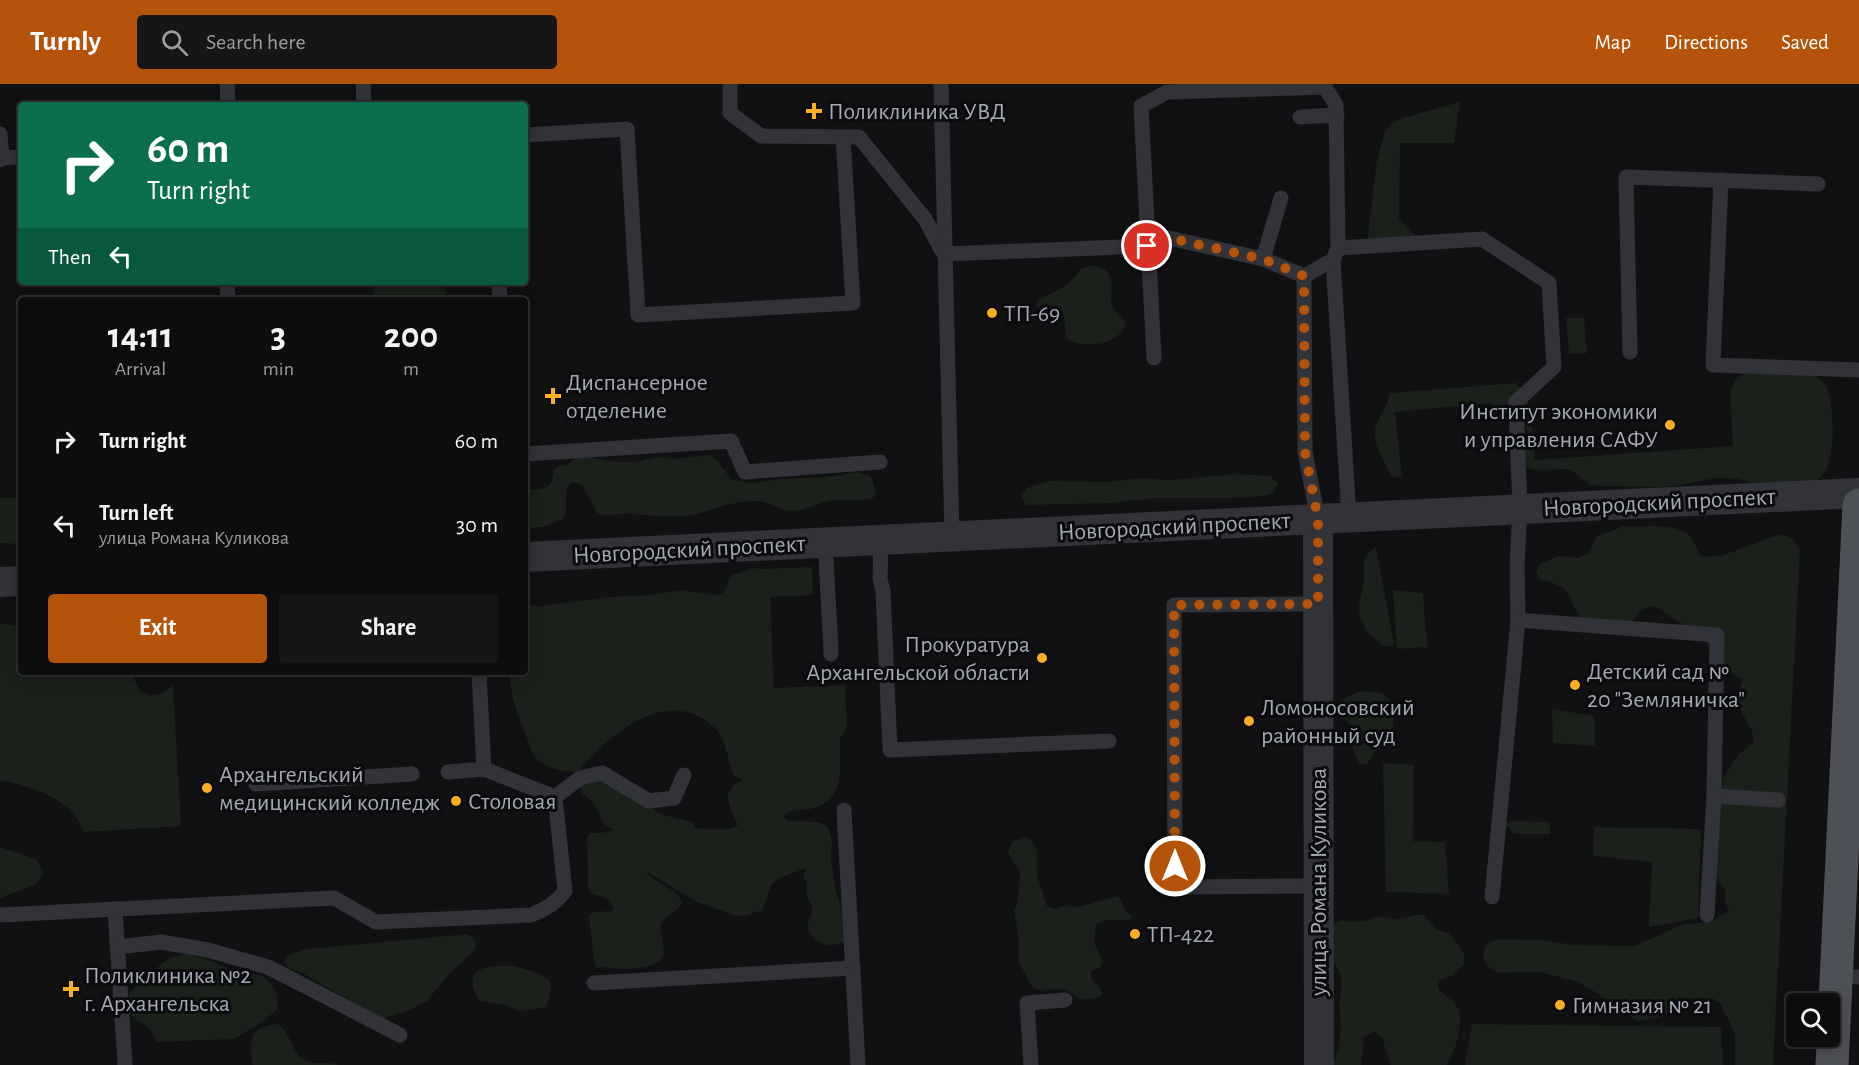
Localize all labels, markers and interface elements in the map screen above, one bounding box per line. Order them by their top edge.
search box [137,15,557,69]
icon: search [158,26,191,59]
text: Turnly [30,28,101,56]
text: Search here [206,31,306,53]
text: Map [1595,32,1631,53]
text: Directions [1664,32,1748,53]
text: Saved [1781,32,1829,53]
place label: Поликлиника УВД [828,100,1006,124]
marker: Поликлиника УВД [805,102,823,120]
icon: right [48,126,126,204]
text: 60 m [147,128,229,170]
text: Turn right [147,177,250,204]
pin [1121,220,1172,271]
icon: arrive [1130,229,1163,262]
icon: left [104,240,137,273]
text: Then [48,246,92,268]
place label: ТП-69 [1004,302,1060,326]
marker: ТП-69 [985,306,999,320]
text: 14:11 [108,318,173,354]
text: 3 [271,318,286,354]
text: 200 [384,318,438,354]
text: Arrival [115,359,166,379]
text: min [263,359,294,379]
text: m [403,359,419,379]
place label: Диспансерное отделение [566,371,708,423]
marker: Диспансерное отделение [544,387,562,405]
place label: Институт экономики и управления САФУ [1459,400,1658,452]
marker: Институт экономики и управления САФУ [1663,418,1677,432]
icon: right [48,425,81,458]
text: Turn right [99,430,186,452]
text: 60 m [455,430,498,452]
street label: Новгородский проспект [1542,485,1776,521]
text: Turn left [99,502,173,524]
icon: left [48,509,81,542]
street label: Новгородский проспект [1057,509,1291,545]
text: 30 m [456,514,498,536]
text: улица Романа Куликова [99,528,289,548]
street label: Новгородский проспект [572,532,806,568]
button: Exit [48,594,267,663]
button: Share [279,594,498,663]
place label: Прокуратура Архангельской области [806,633,1030,685]
marker: Прокуратура Архангельской области [1035,651,1049,665]
place label: Детский сад № 20 "Земляничка" [1587,660,1745,712]
marker: Детский сад № 20 "Земляничка" [1568,678,1582,692]
place label: Ломоносовский районный cуд [1261,696,1415,748]
marker: Ломоносовский районный cуд [1242,714,1256,728]
place label: Архангельский медицинский колледж [219,763,440,815]
street label: улица Романа Куликова [1307,768,1331,997]
marker: Архангельский медицинский колледж [200,781,214,795]
place label: Столовая [468,790,556,814]
marker: Столовая [449,794,463,808]
position arrow [1143,834,1207,898]
place label: ТП-422 [1147,923,1214,947]
marker: ТП-422 [1128,927,1142,941]
place label: Поликлиника №2 г. Архангельска [84,964,251,1016]
marker: Поликлиника №2 г. Архангельска [62,980,80,998]
map controls [1786,993,1840,1047]
button: search [1786,993,1840,1047]
place label: Гимназия № 21 [1572,994,1712,1018]
marker: Гимназия № 21 [1553,998,1567,1012]

